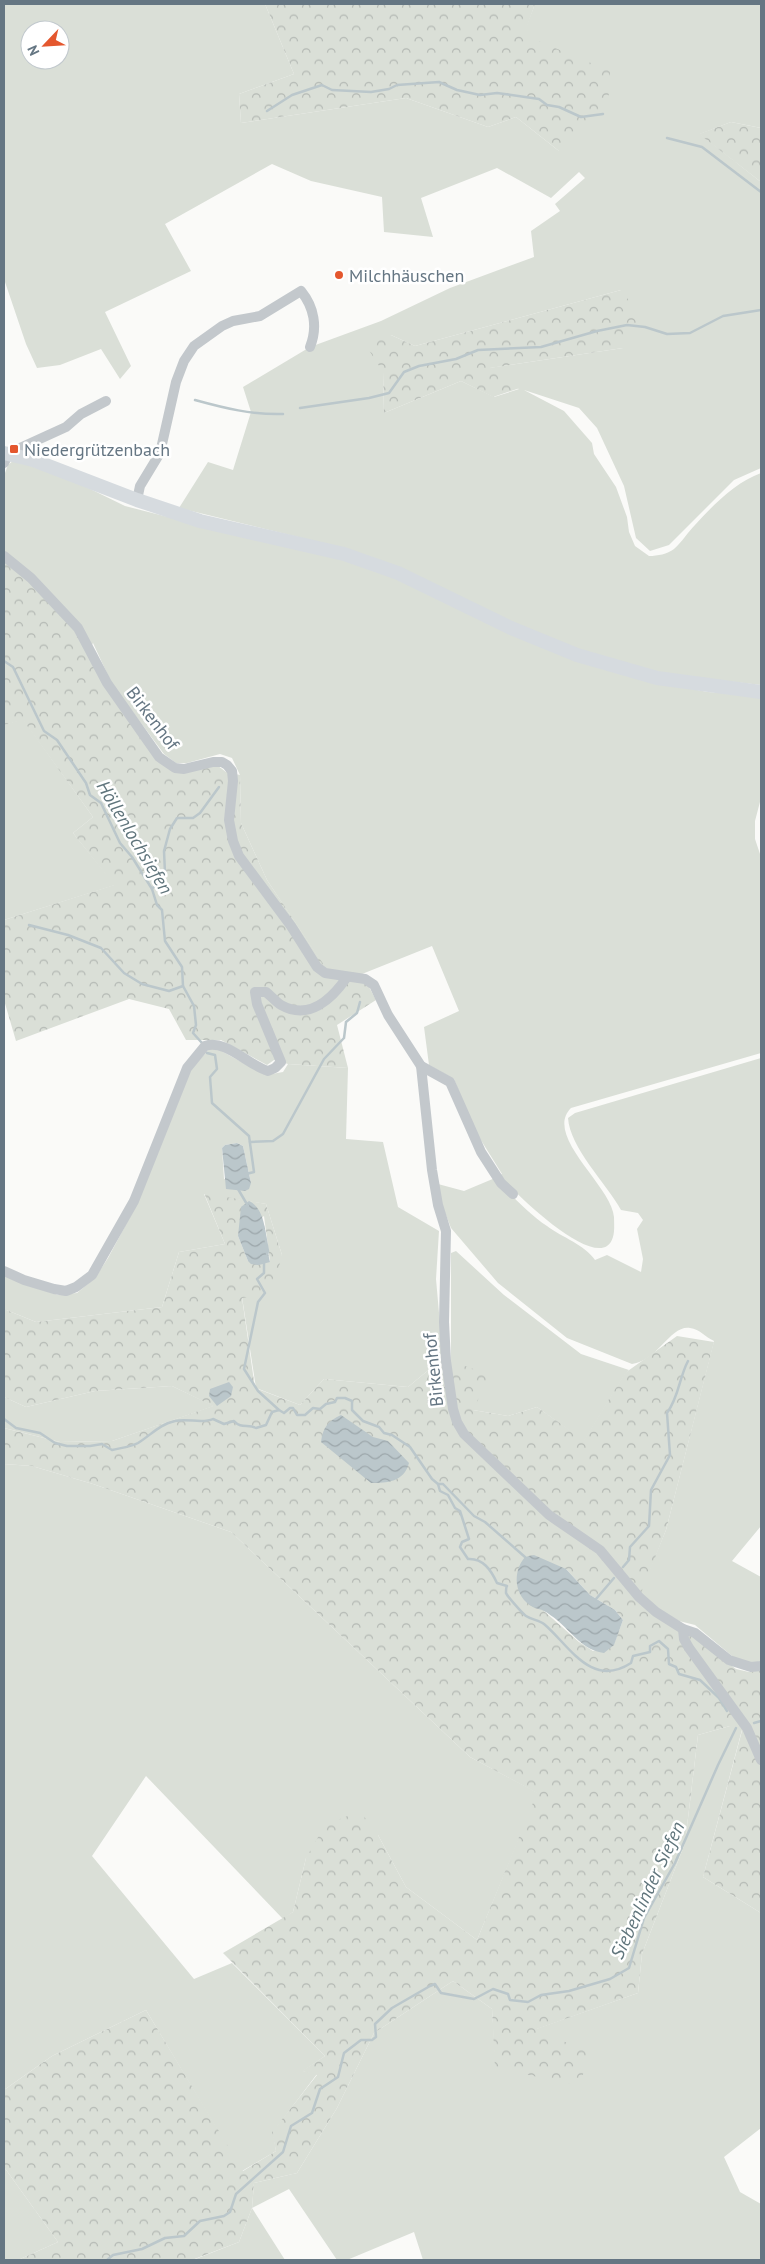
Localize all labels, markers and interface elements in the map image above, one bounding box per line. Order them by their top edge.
north arrow [20,20,70,70]
text: N [23,43,43,58]
place label: Milchhäuschen [349,264,464,287]
marker: Milchhäuschen [333,269,345,281]
place label: Niedergrützenbach [24,438,170,461]
marker: Niedergrützenbach [8,443,20,455]
street label: Birkenhof [122,682,185,755]
water label: Höllenlochsiefen [92,776,178,898]
street label: Birkenhof [418,1331,448,1408]
water label: Siebenlinder Siefen [605,1817,689,1963]

